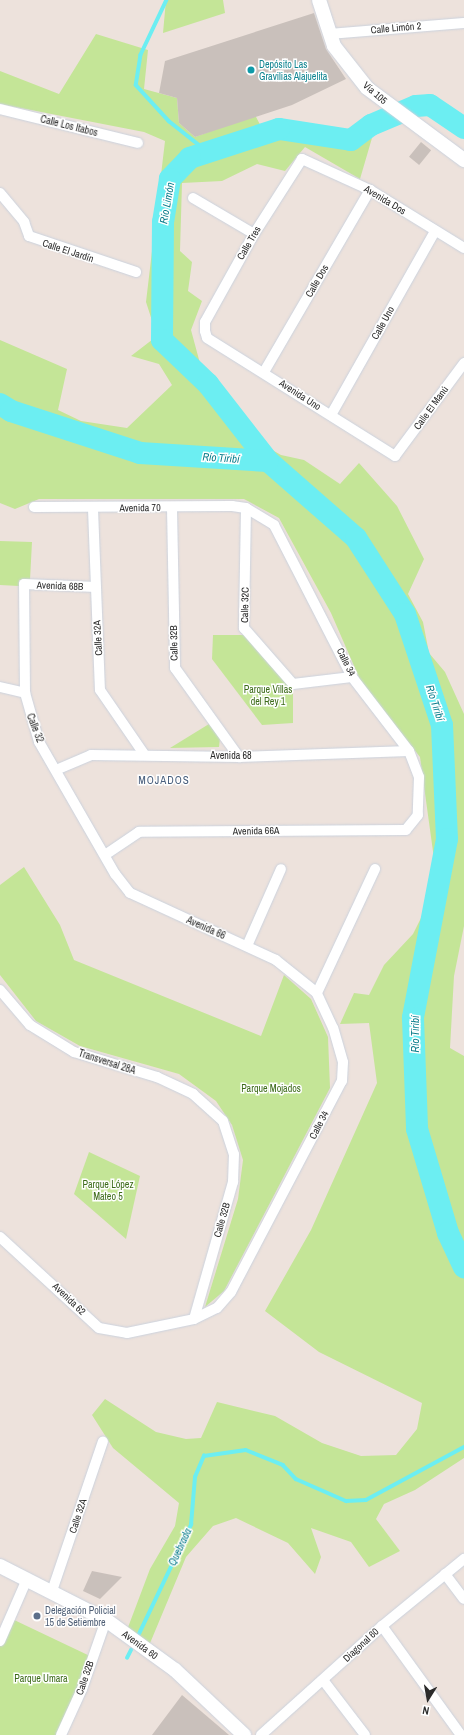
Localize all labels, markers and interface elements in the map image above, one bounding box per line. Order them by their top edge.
street label: Calle Limón 2 [370,20,422,36]
place label: Depósito Las Gravilias Alajuelita [259,58,328,82]
marker: Depósito Las Gravilias Alajuelita [246,65,256,75]
street label: Vía 105 [360,79,390,107]
street label: Calle Los Itabos [39,113,99,139]
water label: Río Limón [157,181,177,225]
street label: Avenida Dos [362,183,408,217]
street label: Calle Tres [235,224,263,262]
street label: Calle El Jardín [41,237,95,265]
street label: Calle Dos [303,263,331,299]
street label: Calle Uno [369,304,397,342]
street label: Avenida Uno [277,377,323,413]
street label: Calle El Manú [411,384,451,432]
water label: Río Tiribí [202,450,240,466]
street label: Avenida 70 [119,502,161,514]
street label: Avenida 68B [36,579,84,593]
street label: Calle 32C [239,587,251,623]
street label: Calle 32A [91,620,105,656]
street label: Calle 32B [168,625,180,661]
street label: Calle 34 [334,646,358,678]
park label: Parque Villas del Rey 1 [244,683,292,706]
water label: Río Tiribí [423,683,447,723]
street label: Calle 32 [24,712,46,744]
street label: Avenida 68 [210,750,252,762]
district label: MOJADOS [138,773,190,787]
street label: Avenida 66A [232,825,280,837]
street label: Avenida 66 [185,914,227,942]
water label: Río Tiribí [408,1015,422,1053]
street label: Transversal 28A [77,1047,137,1077]
park label: Parque Mojados [241,1083,301,1095]
street label: Calle 34 [307,1109,331,1141]
park label: Parque López Mateo 5 [82,1178,134,1202]
street label: Calle 32B [211,1201,233,1239]
street label: Avenida 62 [50,1280,88,1318]
street label: Calle 32A [67,1497,89,1535]
water label: Quebrada [166,1526,194,1568]
place label: Delegación Policial 15 de Setiembre [45,1604,116,1628]
marker: Delegación Policial 15 de Setiembre [32,1611,42,1621]
street label: Diagonal 60 [341,1626,381,1664]
street label: Avenida 60 [120,1628,160,1662]
street label: Calle 32B [74,1659,96,1697]
park label: Parque Umara [14,1673,68,1685]
north arrow [408,1679,448,1719]
text: N [421,1703,430,1718]

